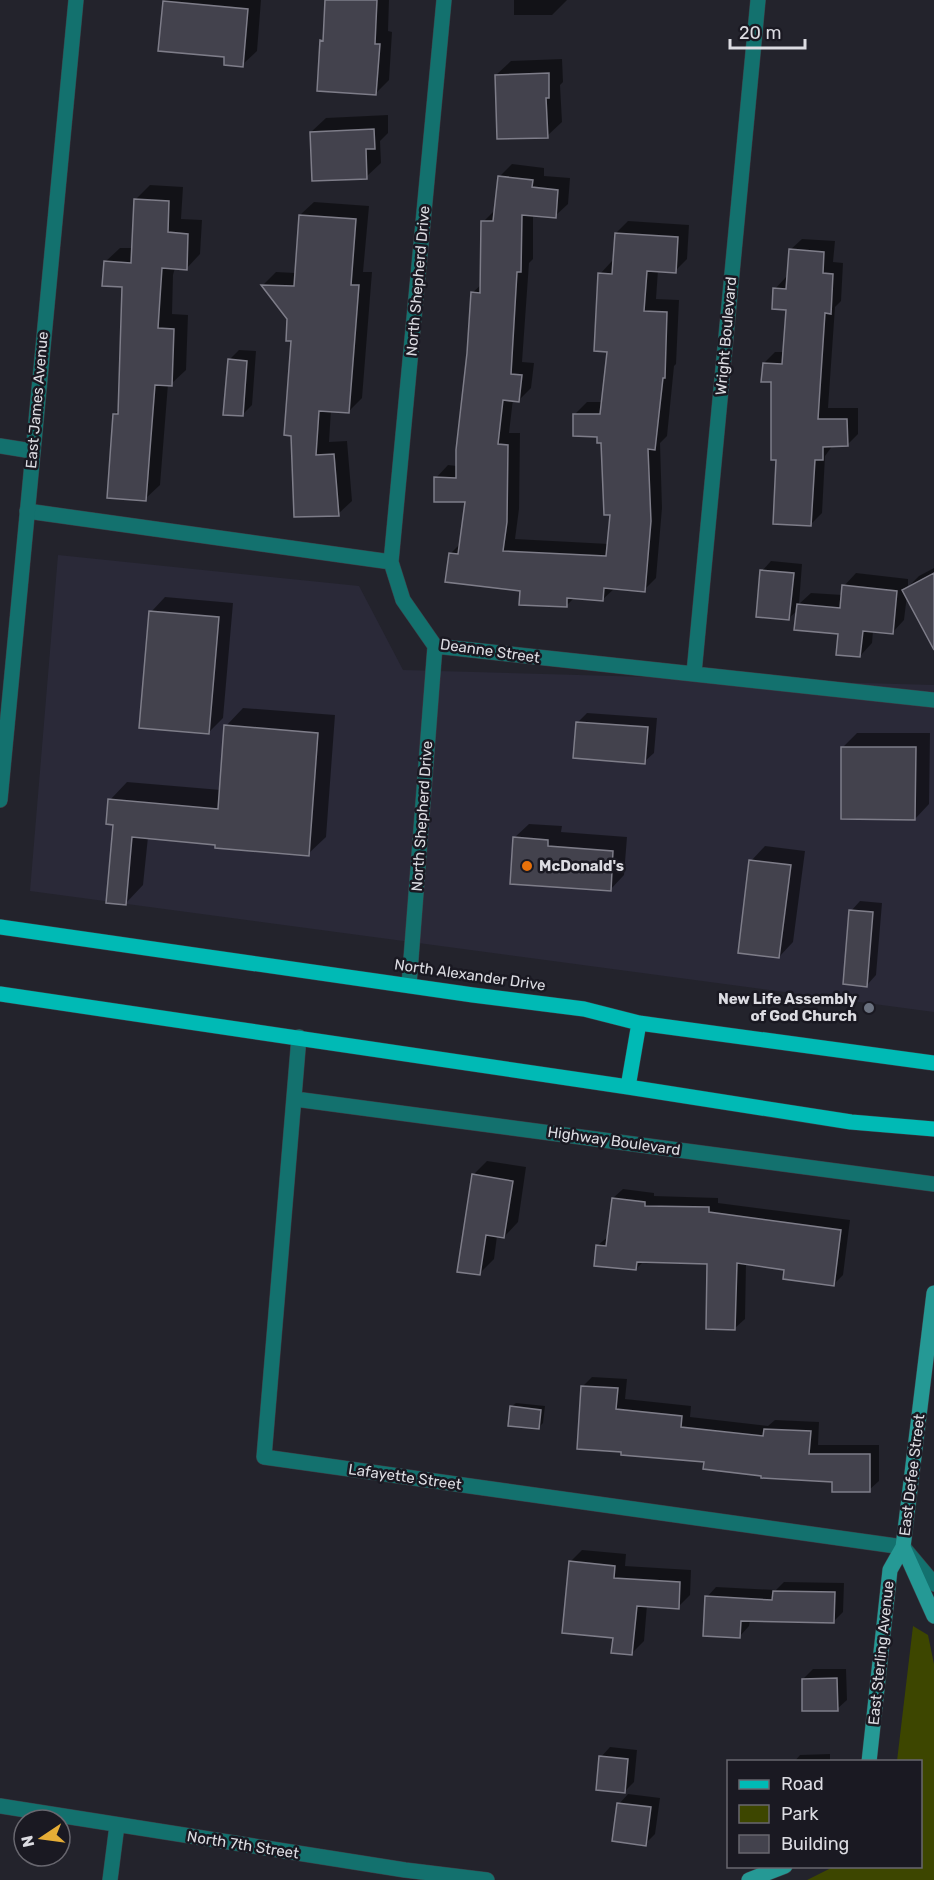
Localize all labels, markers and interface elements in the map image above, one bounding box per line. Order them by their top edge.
scale bar [730,12,805,50]
text: 20 m [739,22,781,44]
street label: North Shepherd Drive [402,205,434,357]
street label: Wright Boulevard [712,276,740,396]
street label: East James Avenue [22,331,52,469]
street label: Deanne Street [439,635,541,667]
street label: North Shepherd Drive [408,740,436,892]
place label: McDonald's [539,857,624,875]
marker: McDonald's [520,859,534,873]
street label: North Alexander Drive [393,955,547,995]
place label: New Life Assembly of God Church [718,990,857,1025]
marker: New Life Assembly of God Church [862,1001,876,1015]
street label: Highway Boulevard [546,1123,682,1159]
street label: East Defee Street [896,1413,928,1537]
street label: Lafayette Street [347,1460,463,1494]
street label: East Sterling Avenue [864,1580,898,1726]
legend [727,1760,922,1868]
text: Road [781,1773,824,1795]
text: Park [781,1803,819,1825]
north arrow [12,1808,72,1868]
street label: North 7th Street [186,1827,300,1863]
text: Building [781,1833,849,1855]
text: N [17,1834,38,1849]

